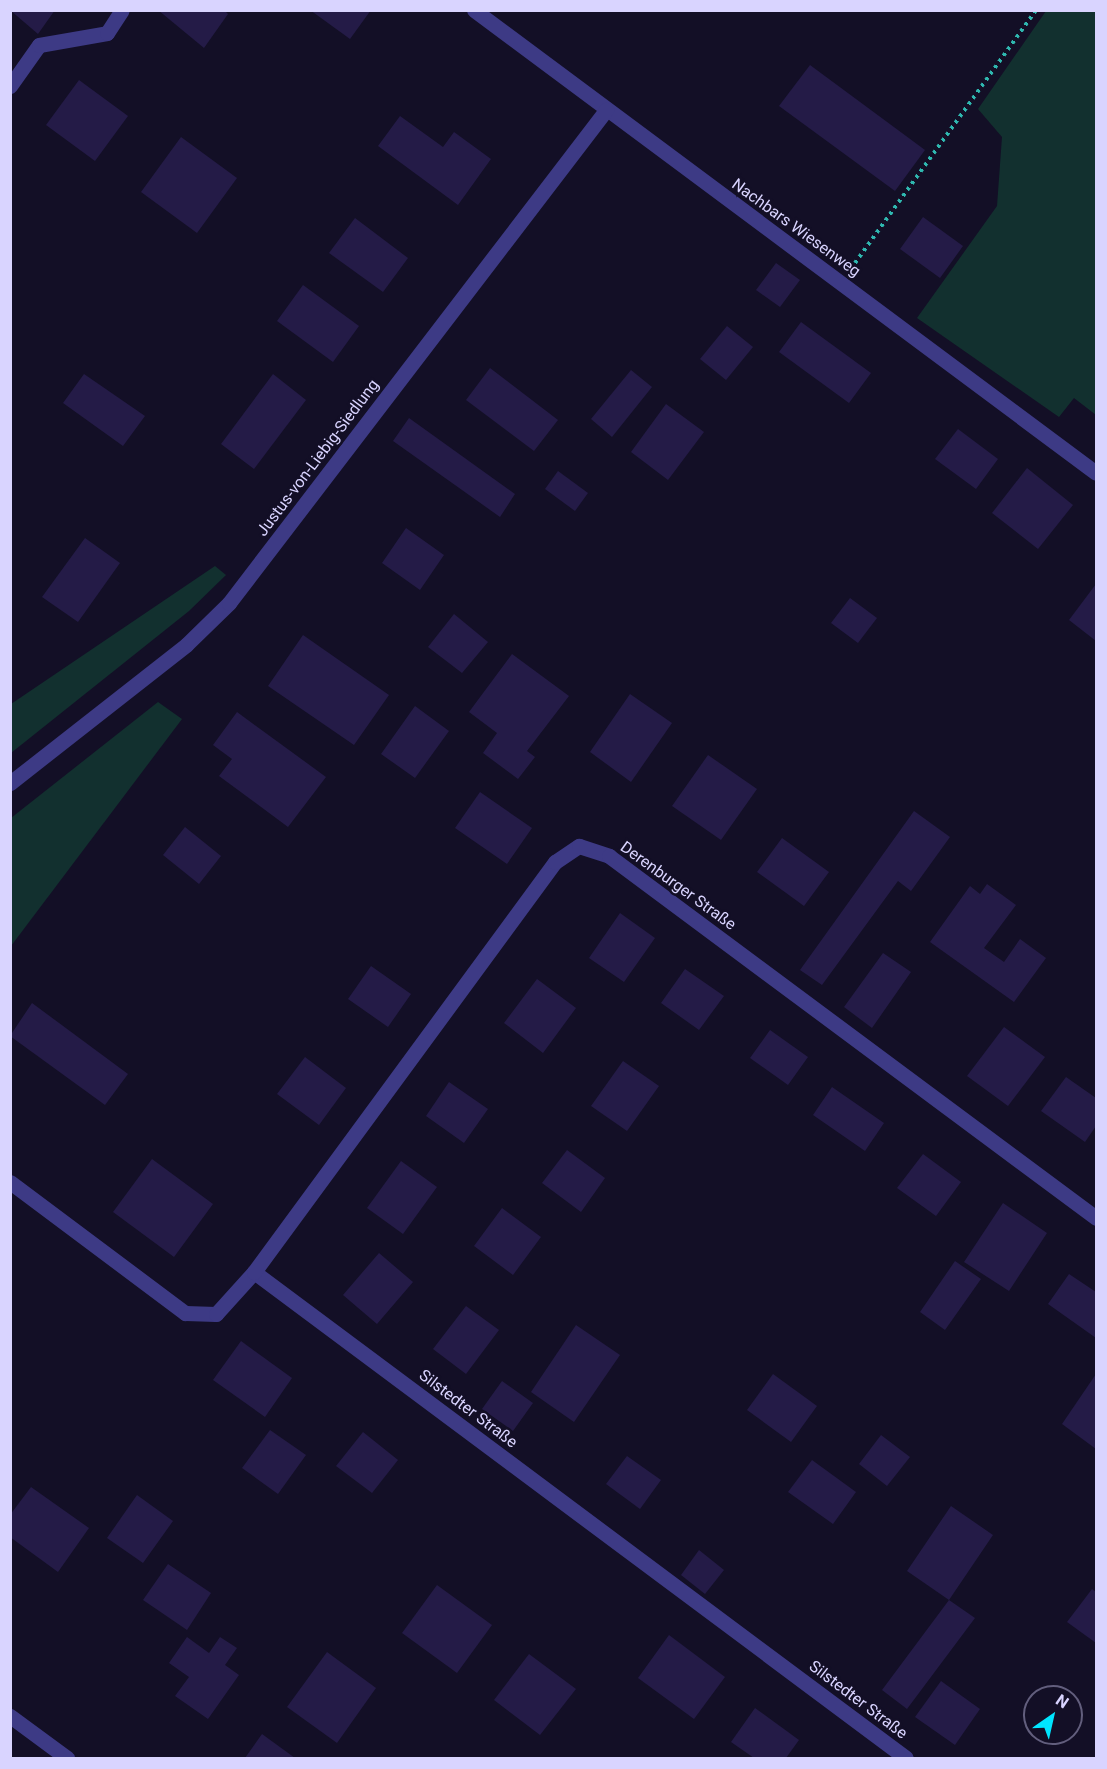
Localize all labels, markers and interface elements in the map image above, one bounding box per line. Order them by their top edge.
street label: Nachbars Wiesenweg [728,175,864,281]
street label: Justus-von-Liebig-Siedlung [253,376,383,540]
street label: Derenburger Straße [617,838,739,934]
street label: Silstedter Straße [415,1366,521,1452]
street label: Silstedter Straße [805,1657,911,1743]
north arrow [1023,1685,1083,1745]
text: N [1052,1690,1072,1712]

